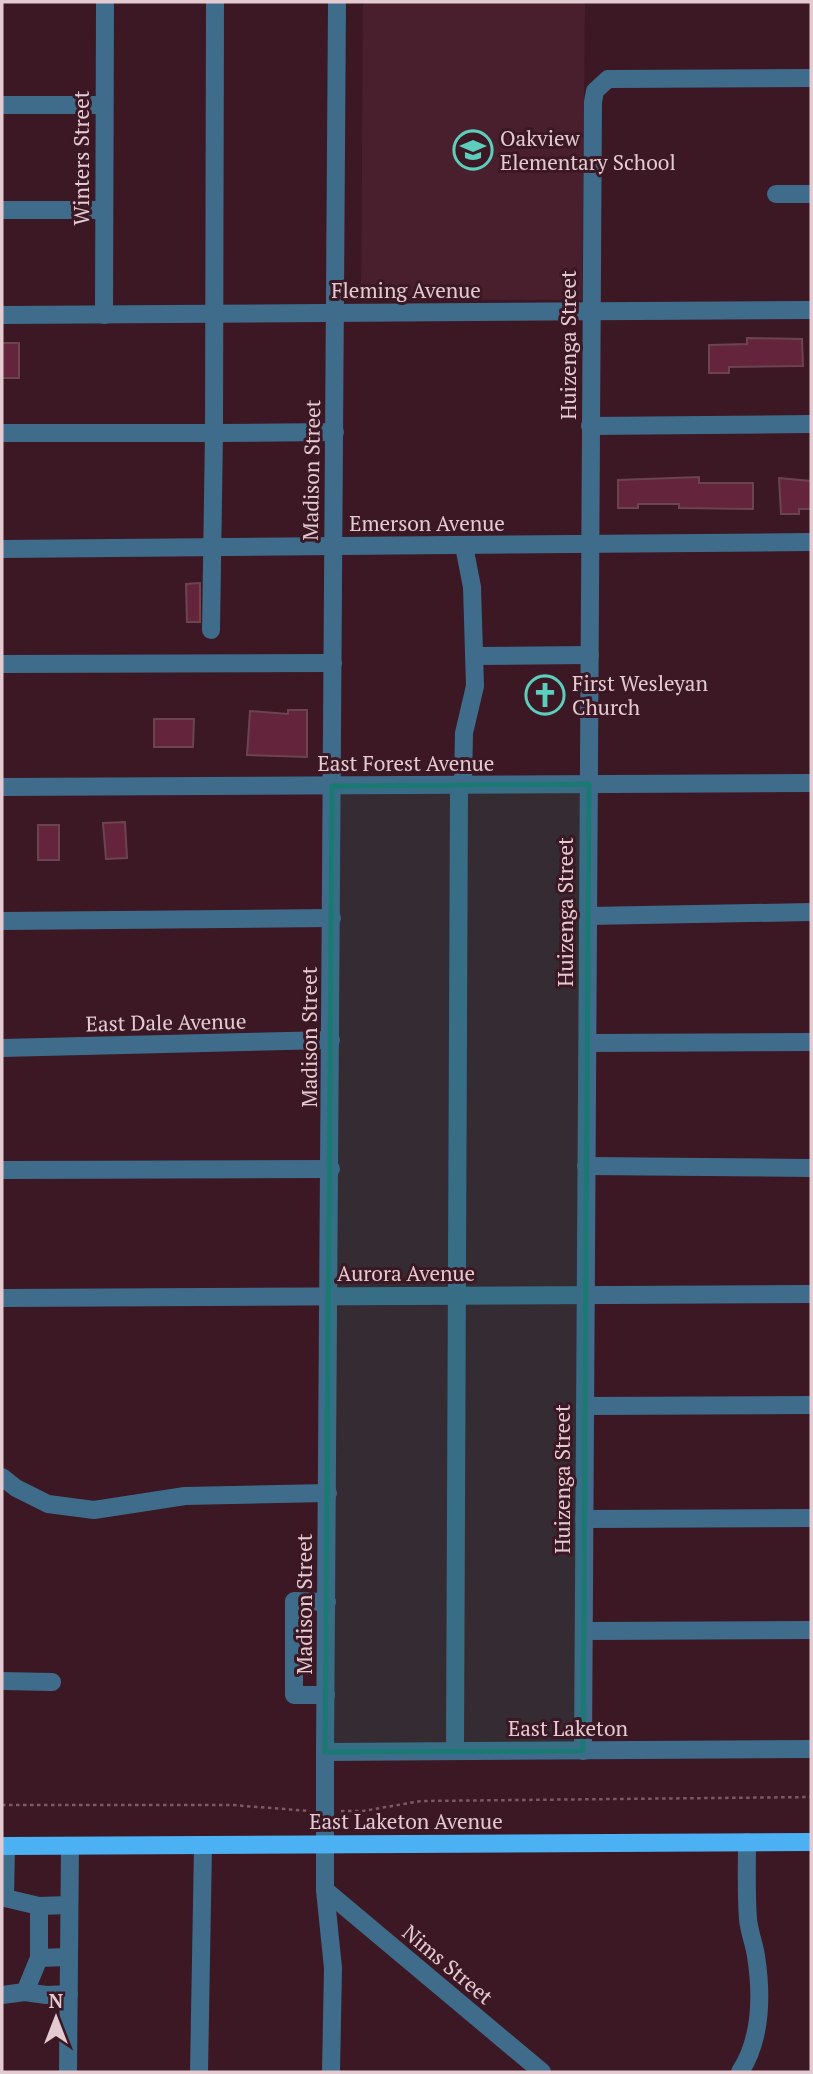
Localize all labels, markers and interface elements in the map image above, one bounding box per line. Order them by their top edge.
street label: Winters Street [67,90,95,226]
place label: Oakview Elementary School [500,124,676,176]
school or university icon: Oakview Elementary School [452,129,494,171]
street label: Huizenga Street [554,270,582,420]
street label: Fleming Avenue [331,276,481,304]
street label: Madison Street [296,399,326,541]
street label: Emerson Avenue [349,509,505,537]
place label: First Wesleyan Church [572,669,708,721]
church icon: First Wesleyan Church [524,674,566,716]
street label: East Forest Avenue [318,749,494,777]
street label: Huizenga Street [551,837,579,987]
street label: Madison Street [295,966,323,1108]
street label: East Dale Avenue [85,1007,247,1037]
street label: Aurora Avenue [337,1259,475,1287]
street label: Huizenga Street [548,1404,576,1554]
street label: Madison Street [290,1533,318,1675]
street label: East Laketon [508,1714,629,1742]
street label: East Laketon Avenue [309,1807,503,1835]
street label: Nims Street [397,1918,499,2010]
north arrow [21,1983,91,2053]
text: N [49,1988,64,2013]

